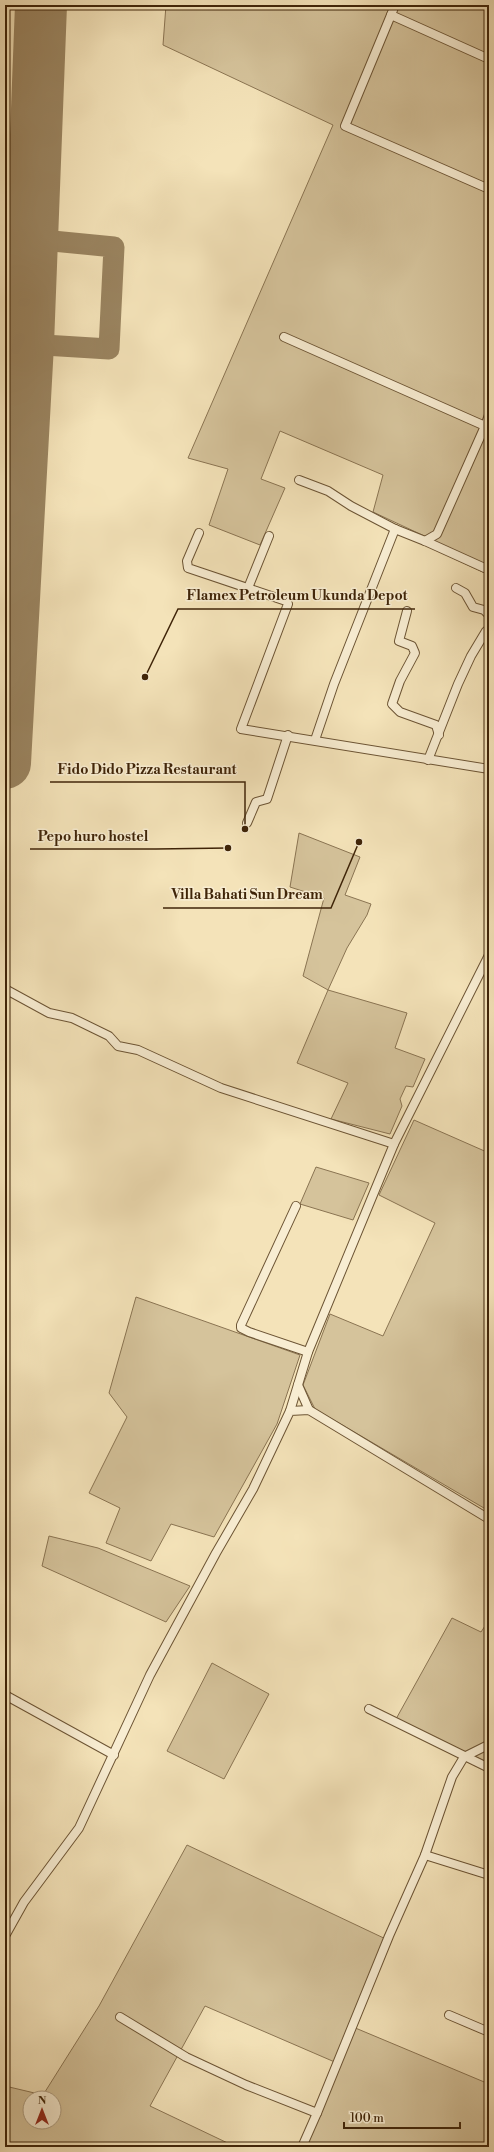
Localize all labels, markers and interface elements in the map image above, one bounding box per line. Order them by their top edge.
callout: Flamex Petroleum Ukunda Depot [178,583,415,609]
text: Flamex Petroleum Ukunda Depot [186,587,409,605]
callout: Fido Dido Pizza Restaurant [50,756,245,782]
text: Fido Dido Pizza Restaurant [57,761,238,779]
callout: Pepo huro hostel [30,823,156,849]
text: Pepo huro hostel [38,828,149,846]
callout: Villa Bahati Sun Dream [163,882,331,908]
text: Villa Bahati Sun Dream [170,886,323,904]
north arrow [22,2090,62,2130]
text: N [38,2094,47,2108]
scale bar [344,2104,460,2130]
text: 100 m [350,2111,384,2126]

